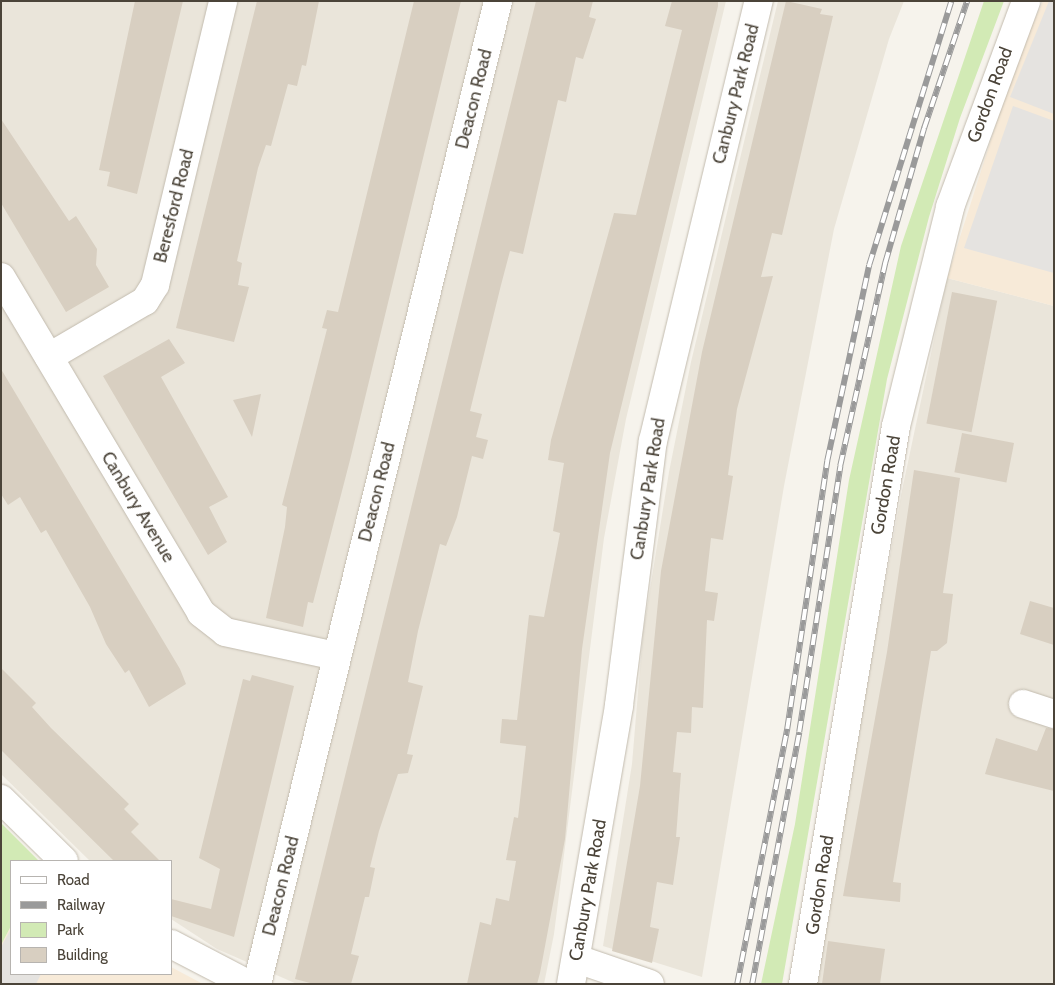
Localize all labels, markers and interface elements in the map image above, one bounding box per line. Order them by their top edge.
street label: Canbury Park Road [708,22,764,166]
street label: Gordon Road [963,44,1017,146]
street label: Deacon Road [451,47,497,151]
street label: Beresford Road [149,147,199,265]
street label: Canbury Park Road [626,416,670,562]
street label: Gordon Road [867,434,905,536]
street label: Deacon Road [354,440,400,544]
street label: Canbury Avenue [97,448,179,566]
street label: Canbury Park Road [565,817,611,963]
street label: Deacon Road [258,834,304,938]
street label: Gordon Road [801,834,839,936]
legend [10,860,172,975]
text: Road [57,871,90,889]
text: Railway [57,896,105,914]
text: Park [57,921,84,939]
text: Building [57,946,108,964]

